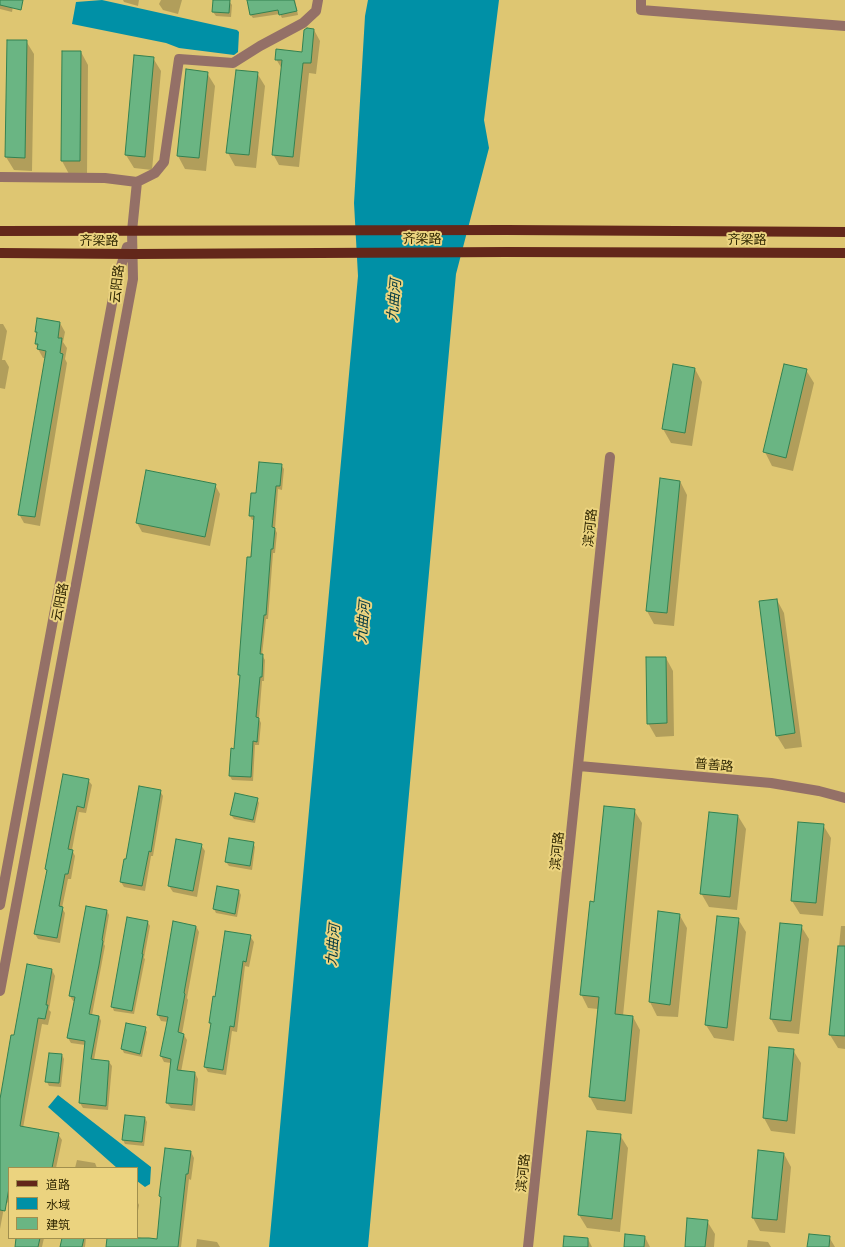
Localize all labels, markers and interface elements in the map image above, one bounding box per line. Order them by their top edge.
street label: 齐梁路 [403,231,441,247]
street label: 齐梁路 [728,232,766,248]
street label: 齐梁路 [80,233,118,249]
street label: 云阳路 [107,264,127,304]
water label: 九曲河 [384,278,404,322]
street label: 滨河路 [580,508,600,548]
street label: 云阳路 [49,581,71,623]
water label: 九曲河 [353,600,373,644]
street label: 普善路 [694,756,734,774]
street label: 滨河路 [547,831,567,871]
water label: 九曲河 [323,923,343,967]
street label: 滨河路 [513,1153,533,1193]
legend [8,1167,138,1239]
text: 道路 [46,1177,70,1191]
text: 水域 [46,1197,70,1211]
text: 建筑 [46,1217,70,1231]

